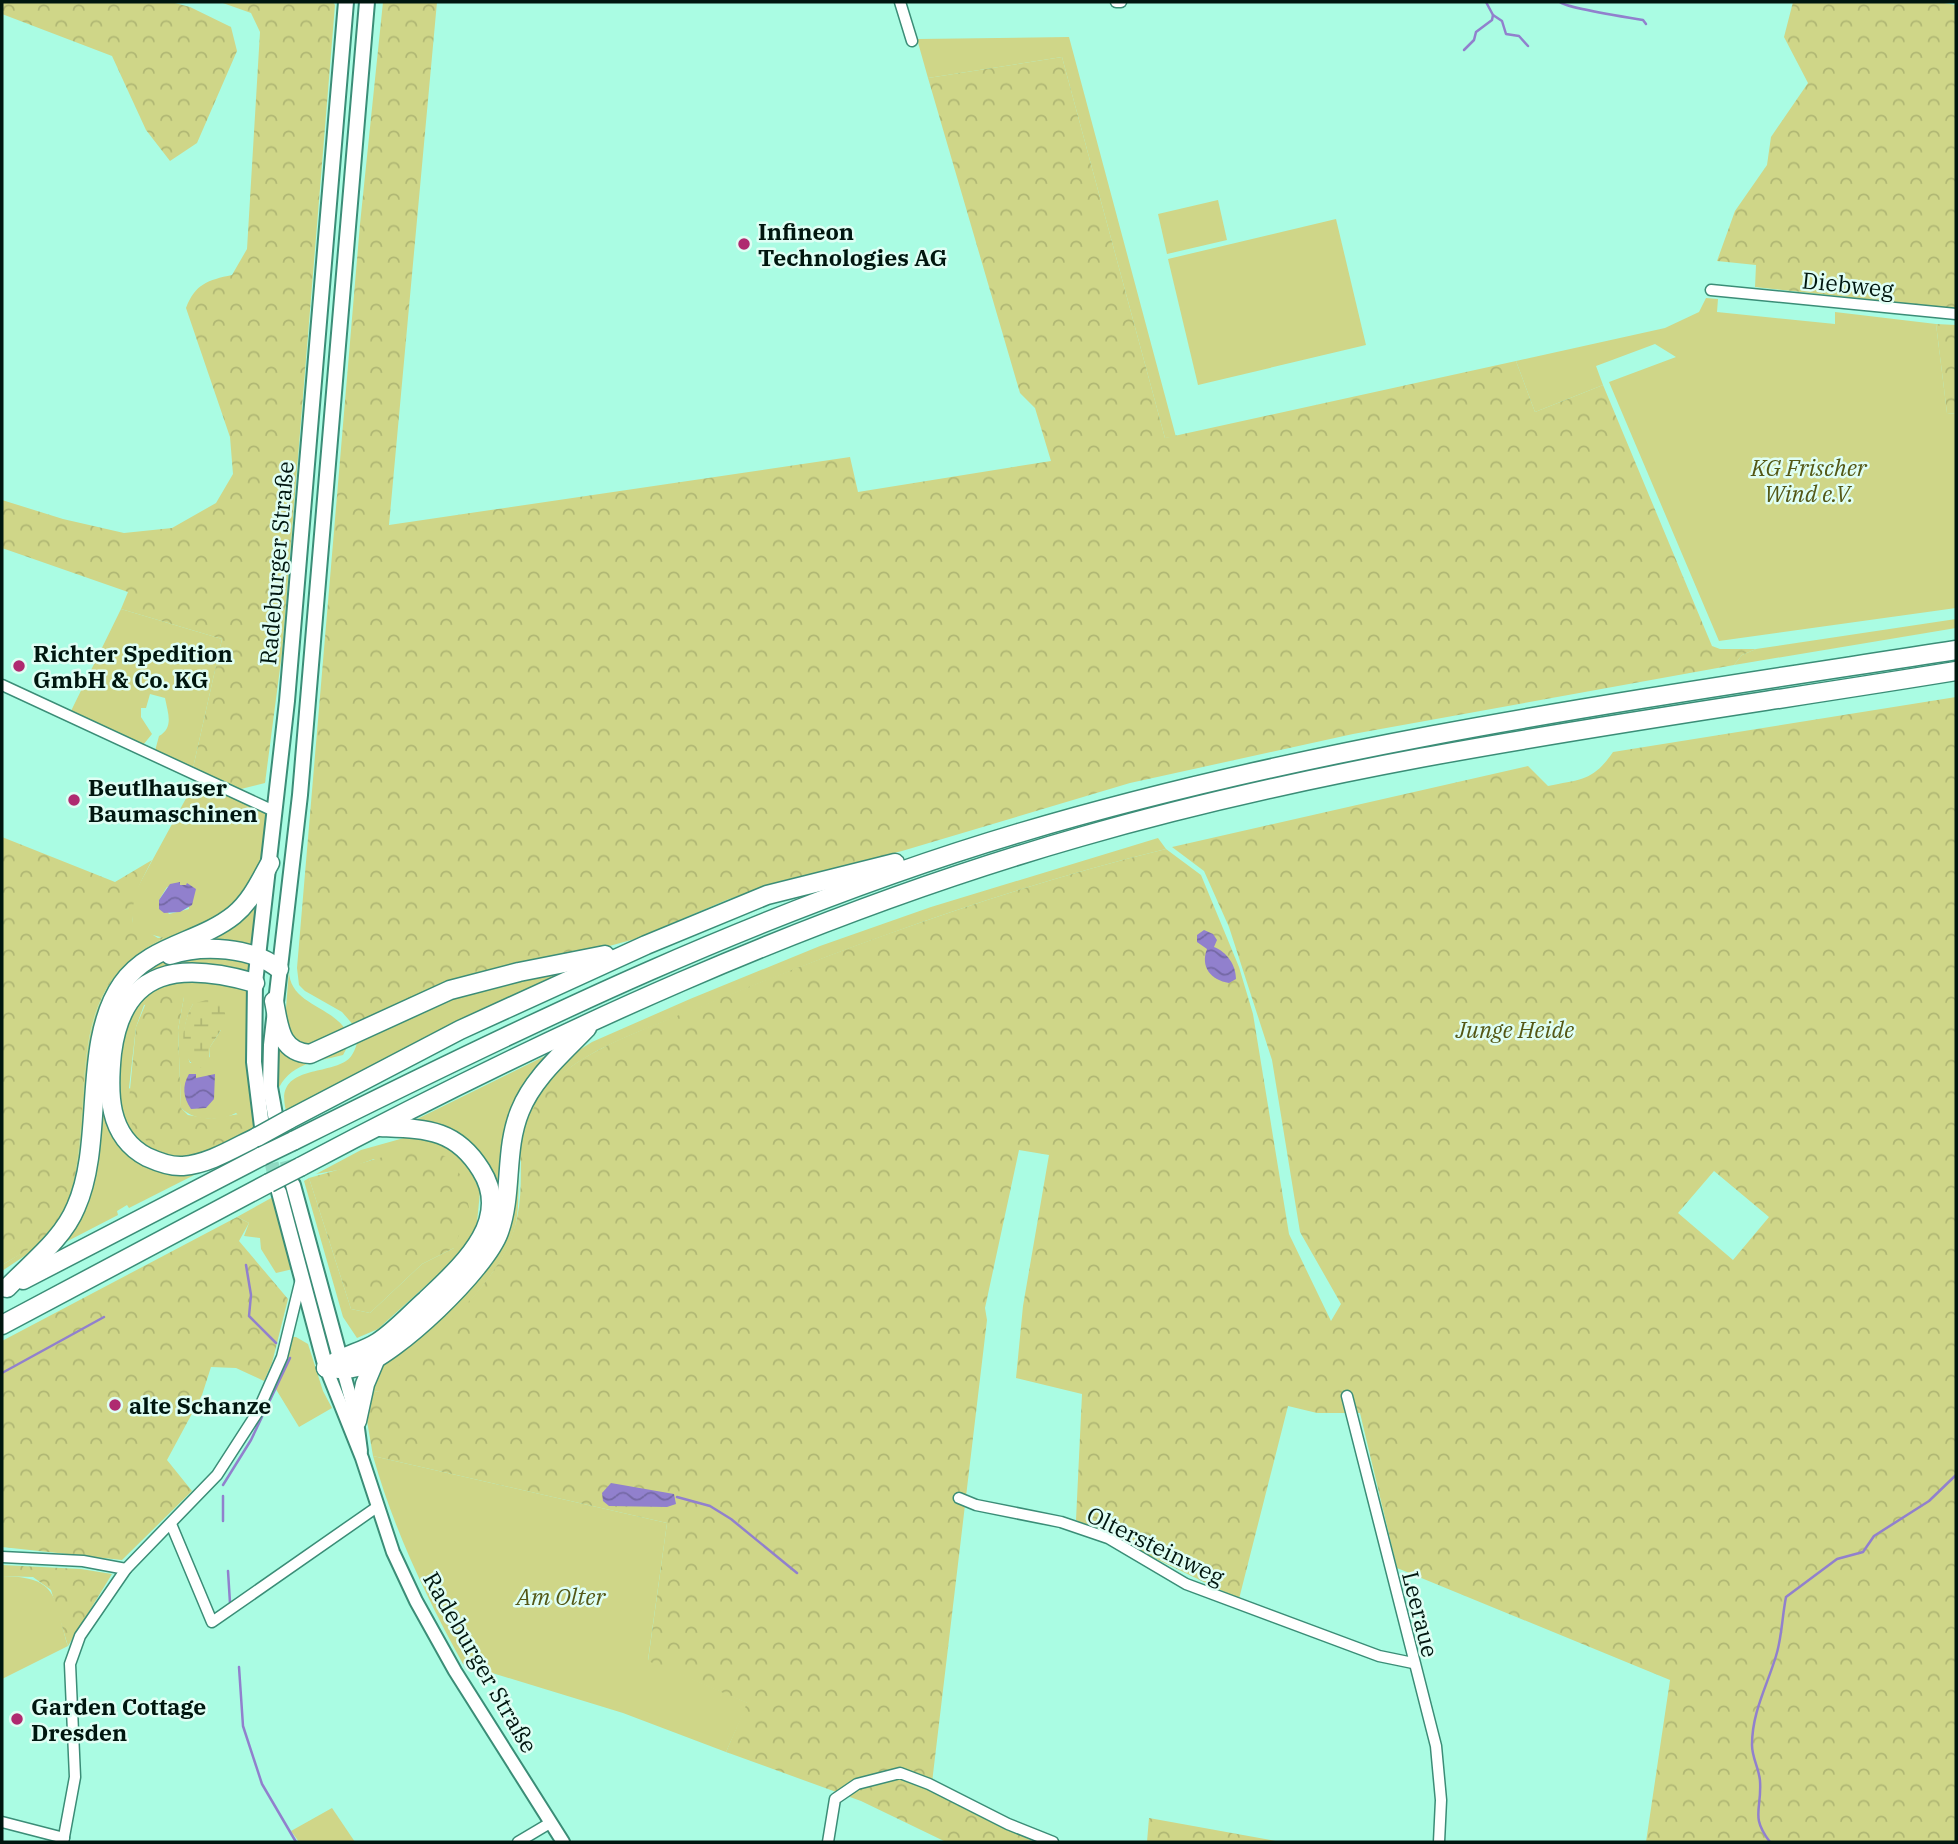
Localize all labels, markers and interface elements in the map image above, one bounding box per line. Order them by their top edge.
place label: Infineon Technologies AG [758,216,947,272]
marker: Infineon Technologies AG [736,236,752,252]
street label: Diebweg [1801,264,1896,304]
park label: KG Frischer Wind e.V. [1750,452,1868,508]
street label: Radeburger Straße [252,460,300,666]
place label: Richter Spedition GmbH & Co. KG [33,638,233,694]
marker: Richter Spedition GmbH & Co. KG [11,658,27,674]
place label: Beutlhauser Baumaschinen [88,772,258,828]
marker: Beutlhauser Baumaschinen [66,792,82,808]
park label: Junge Heide [1455,1014,1574,1044]
place label: alte Schanze [129,1390,271,1420]
marker: alte Schanze [107,1397,123,1413]
street label: Oltersteinweg [1082,1499,1230,1592]
street label: Radeburger Straße [417,1566,545,1758]
street label: Leeraue [1396,1568,1446,1660]
park label: Am Olter [514,1581,607,1611]
place label: Garden Cottage Dresden [31,1691,206,1747]
marker: Garden Cottage Dresden [9,1711,25,1727]

